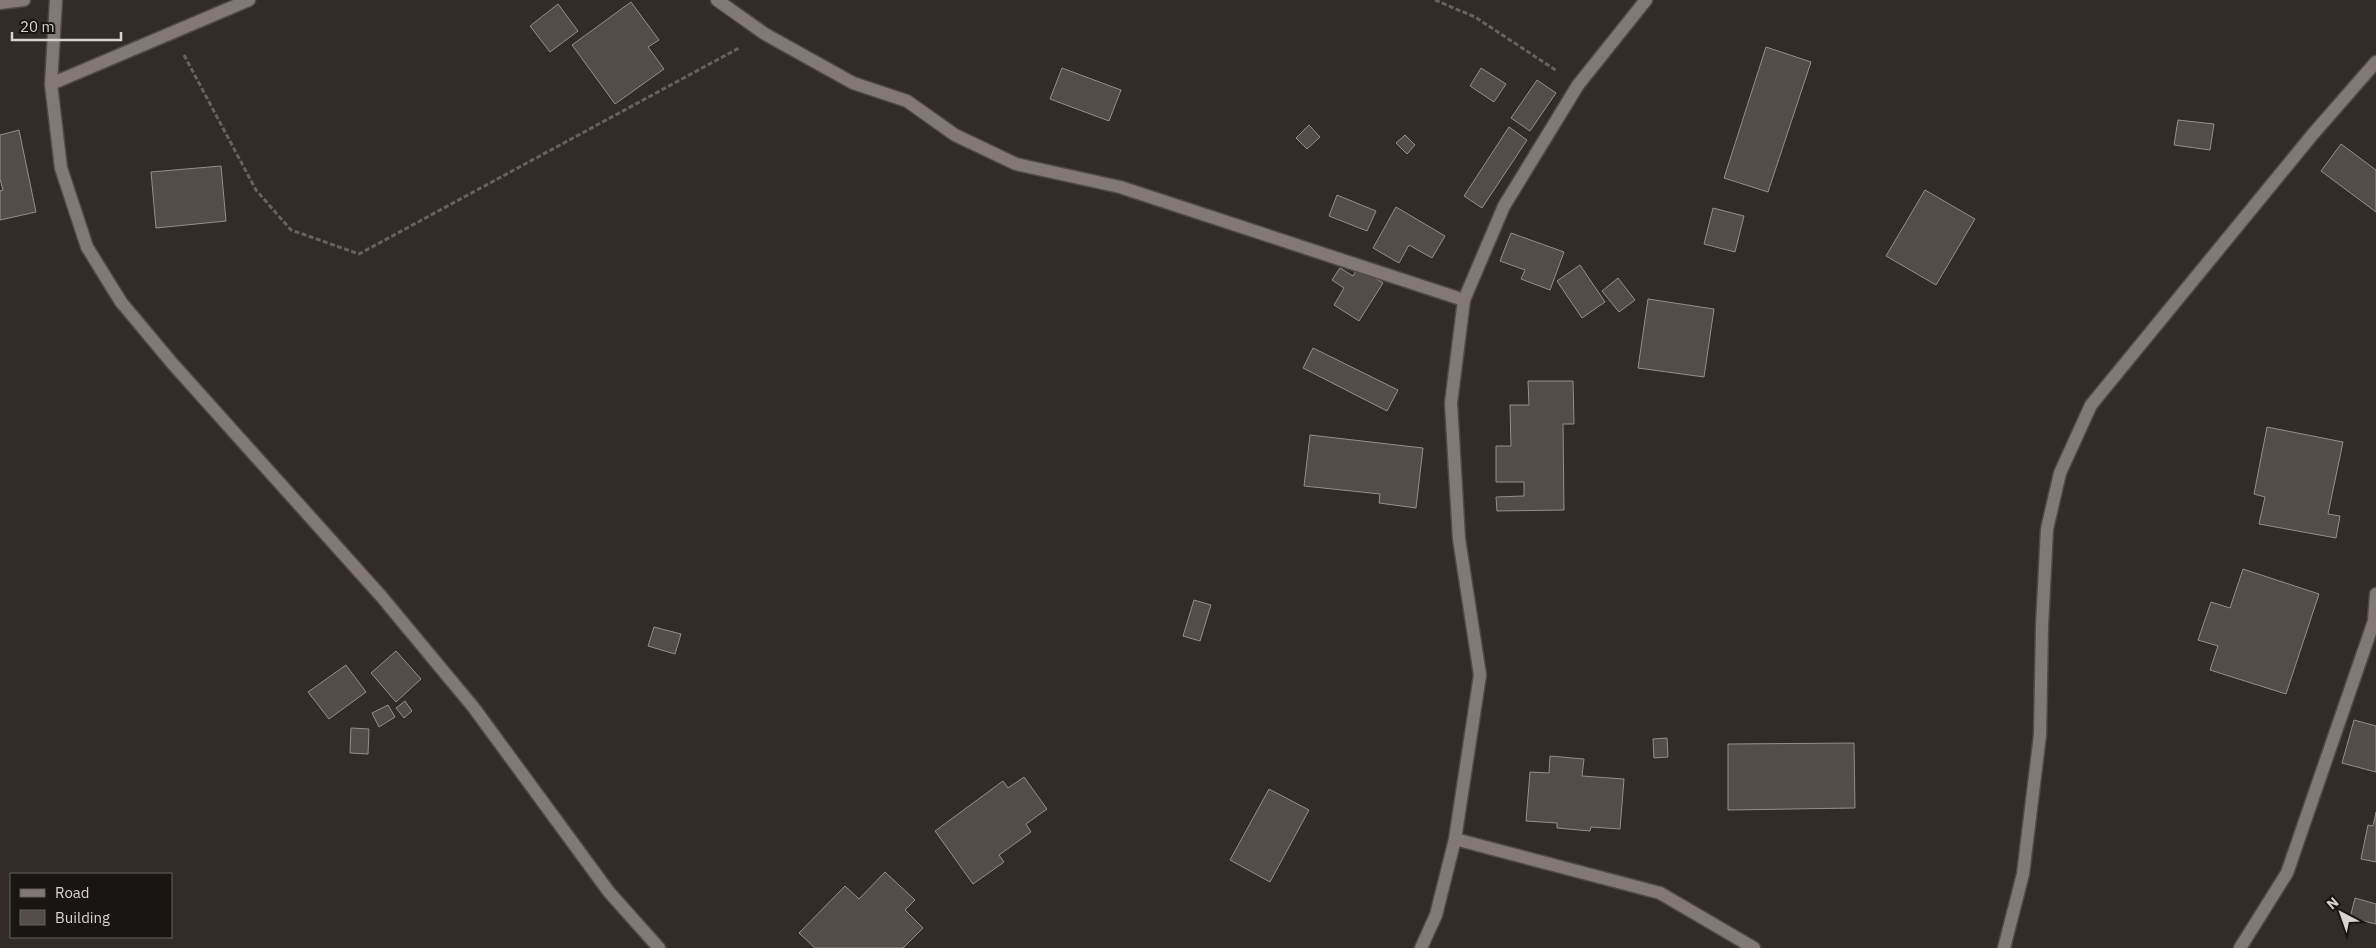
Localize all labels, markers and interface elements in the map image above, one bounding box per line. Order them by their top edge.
scale bar [12,10,121,42]
text: 20 m [20,17,55,36]
legend [10,873,172,938]
text: Road [55,883,90,902]
north arrow [2316,888,2366,938]
text: N [2323,893,2342,913]
text: Building [55,908,110,927]

